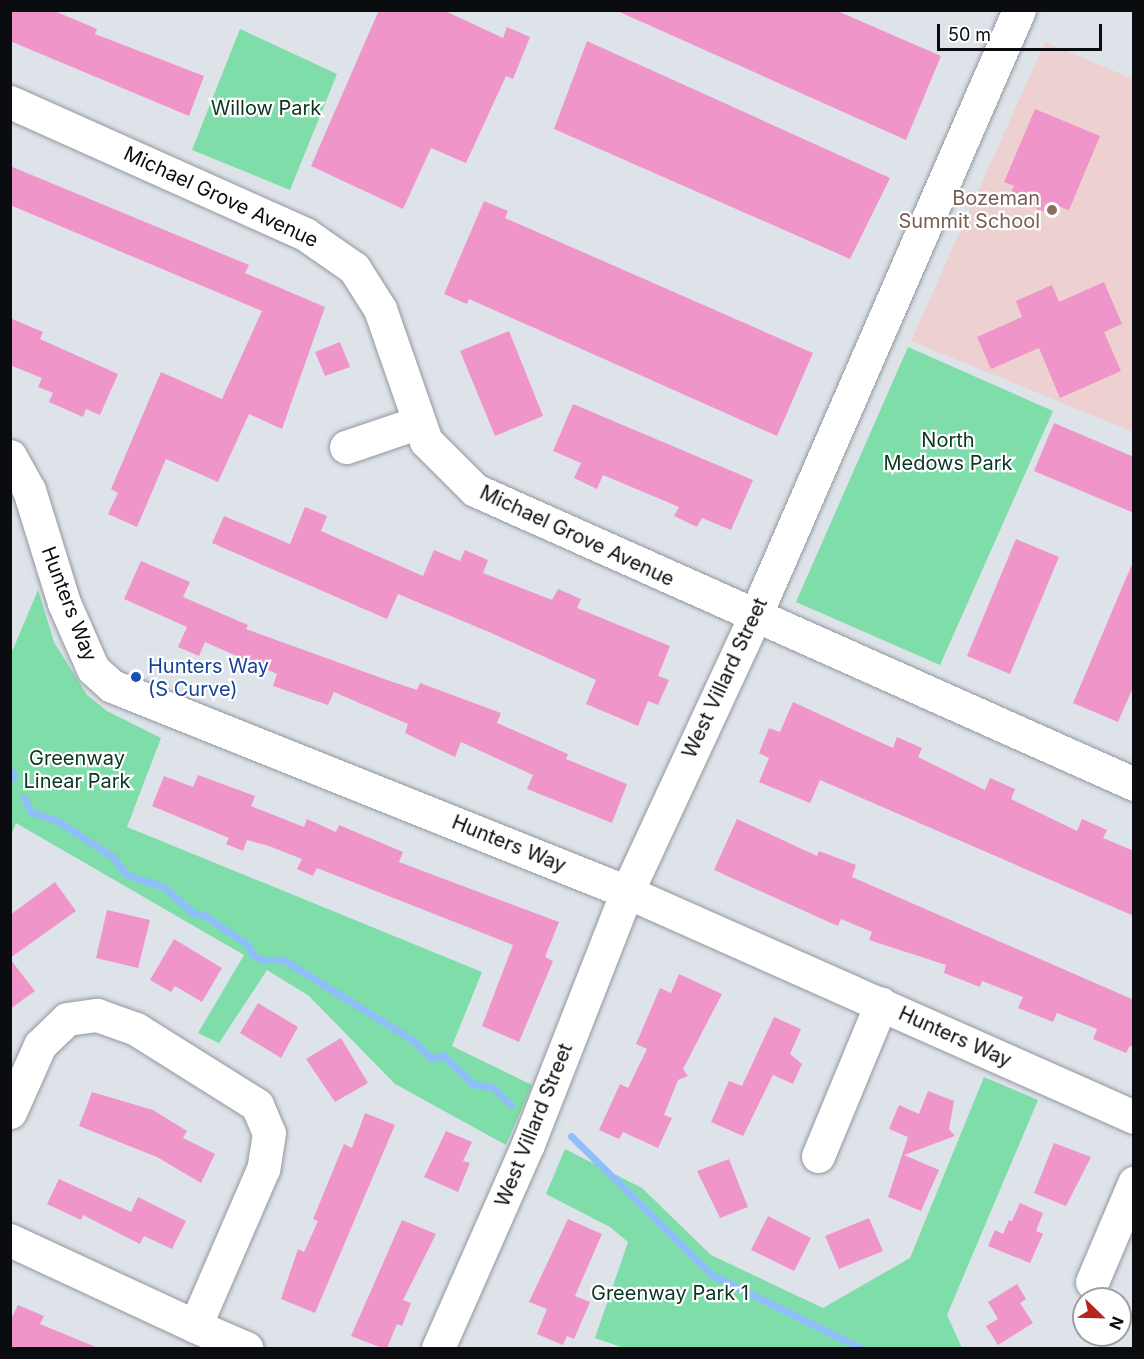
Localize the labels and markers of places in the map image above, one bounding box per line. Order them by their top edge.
place label: Bozeman Summit School [898,186,1040,233]
marker: Bozeman Summit School [1045,203,1059,217]
place label: Hunters Way (S Curve) [148,654,269,701]
marker: Hunters Way (S Curve) [129,670,143,684]

